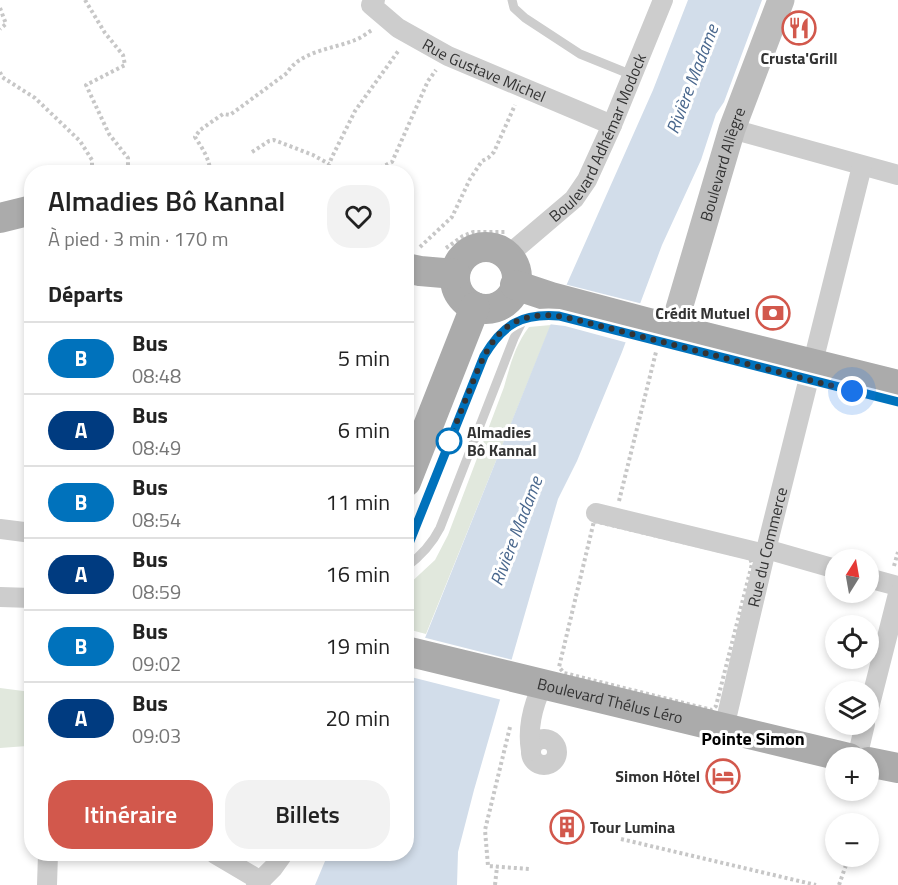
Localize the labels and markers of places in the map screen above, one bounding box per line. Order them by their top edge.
restaurant icon: Crusta'Grill [781,10,817,46]
place label: Crusta'Grill [760,46,838,70]
bank icon: Crédit Mutuel [755,295,791,331]
place label: Crédit Mutuel [655,301,750,325]
place label: Almadies Bô Kannal [467,420,537,462]
marker: Almadies Bô Kannal [436,428,462,454]
hotel icon: Simon Hôtel [705,758,741,794]
place label: Simon Hôtel [615,764,700,788]
building icon: Tour Lumina [549,809,585,845]
place label: Tour Lumina [590,815,675,839]

